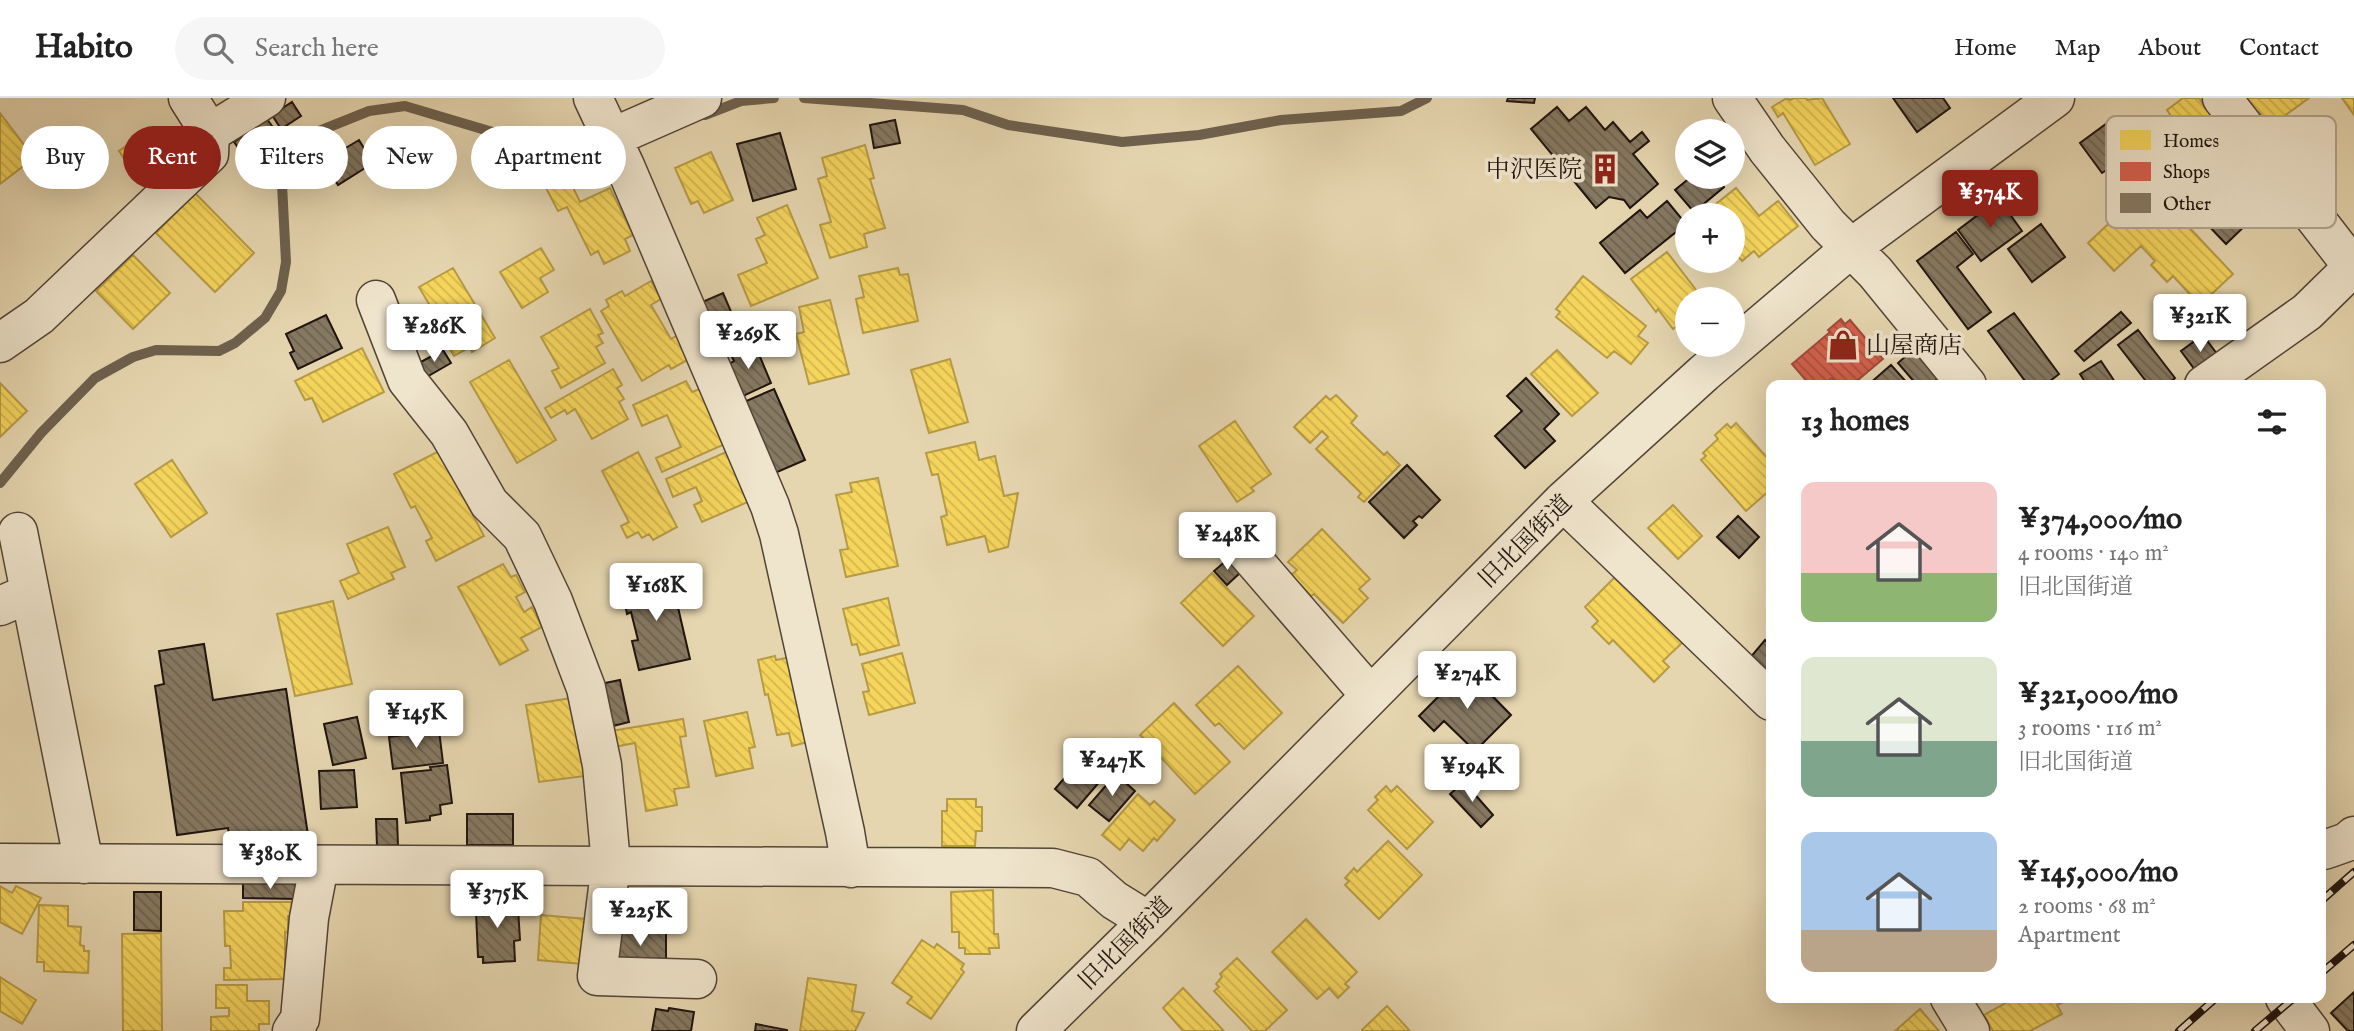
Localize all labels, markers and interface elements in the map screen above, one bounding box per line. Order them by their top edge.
search box [175,17,665,80]
text: Habito [35,27,133,69]
icon: search [199,29,237,67]
text: Search here [255,32,379,65]
text: Home [1954,33,2017,64]
text: Map [2055,33,2101,64]
text: About [2139,33,2201,64]
text: Contact [2239,33,2319,64]
legend [2106,116,2336,228]
map controls [1675,119,1745,357]
button: layers [1675,119,1745,189]
chip: Buy [21,126,109,189]
chip: Rent [123,126,221,189]
chip: Filters [235,126,348,189]
chip: New [362,126,457,189]
chip: Apartment [471,126,626,189]
text: Homes [2163,130,2219,154]
building icon: 中沢医院 [1588,152,1622,186]
place label: 中沢医院 [1486,155,1582,186]
text: Shops [2163,161,2210,185]
pin: ¥374K [1941,170,2039,230]
text: ¥374K [1958,178,2022,207]
text: Other [2163,193,2211,217]
button: + [1675,203,1745,273]
button: − [1675,287,1745,357]
pin: ¥321K [2151,294,2249,354]
text: ¥321K [2169,302,2231,331]
pin: ¥286K [385,304,483,364]
text: ¥286K [403,312,465,341]
pin: ¥269K [699,312,797,371]
text: ¥269K [716,319,780,348]
shop icon: 山屋商店 [1826,328,1860,362]
place label: 山屋商店 [1866,331,1962,362]
text: 13 homes [1801,403,1909,441]
icon: filters [2253,403,2291,441]
street label: 旧北国街道 [1473,489,1579,595]
text: ¥374,000/mo [2018,501,2182,539]
icon: home [1857,510,1941,594]
pin: ¥248K [1178,512,1276,572]
text: ¥248K [1195,520,1259,549]
text: 4 rooms · 140 m² [2018,539,2169,568]
pin: ¥168K [607,564,705,623]
text: ¥168K [626,571,686,600]
text: 旧北国街道 [2018,573,2133,602]
pin: ¥274K [1418,652,1516,711]
text: ¥274K [1434,659,1500,688]
text: ¥321,000/mo [2018,676,2178,714]
icon: home [1857,685,1941,769]
pin: ¥145K [367,690,465,750]
text: ¥145K [385,698,447,727]
text: 3 rooms · 116 m² [2018,714,2162,743]
pin: ¥247K [1063,738,1161,798]
pin: ¥194K [1423,744,1521,804]
text: ¥247K [1079,746,1145,775]
text: 旧北国街道 [2018,748,2133,777]
text: ¥194K [1440,752,1504,781]
pin: ¥380K [221,832,319,891]
text: ¥380K [239,839,301,868]
text: ¥145,000/mo [2018,854,2178,892]
icon: home [1857,860,1941,944]
pin: ¥375K [448,870,546,930]
text: ¥375K [466,878,528,907]
pin: ¥225K [591,888,689,948]
street label: 旧北国街道 [1073,891,1179,997]
text: 2 rooms · 68 m² [2018,892,2156,921]
text: ¥225K [608,896,672,925]
text: Apartment [2018,921,2121,950]

